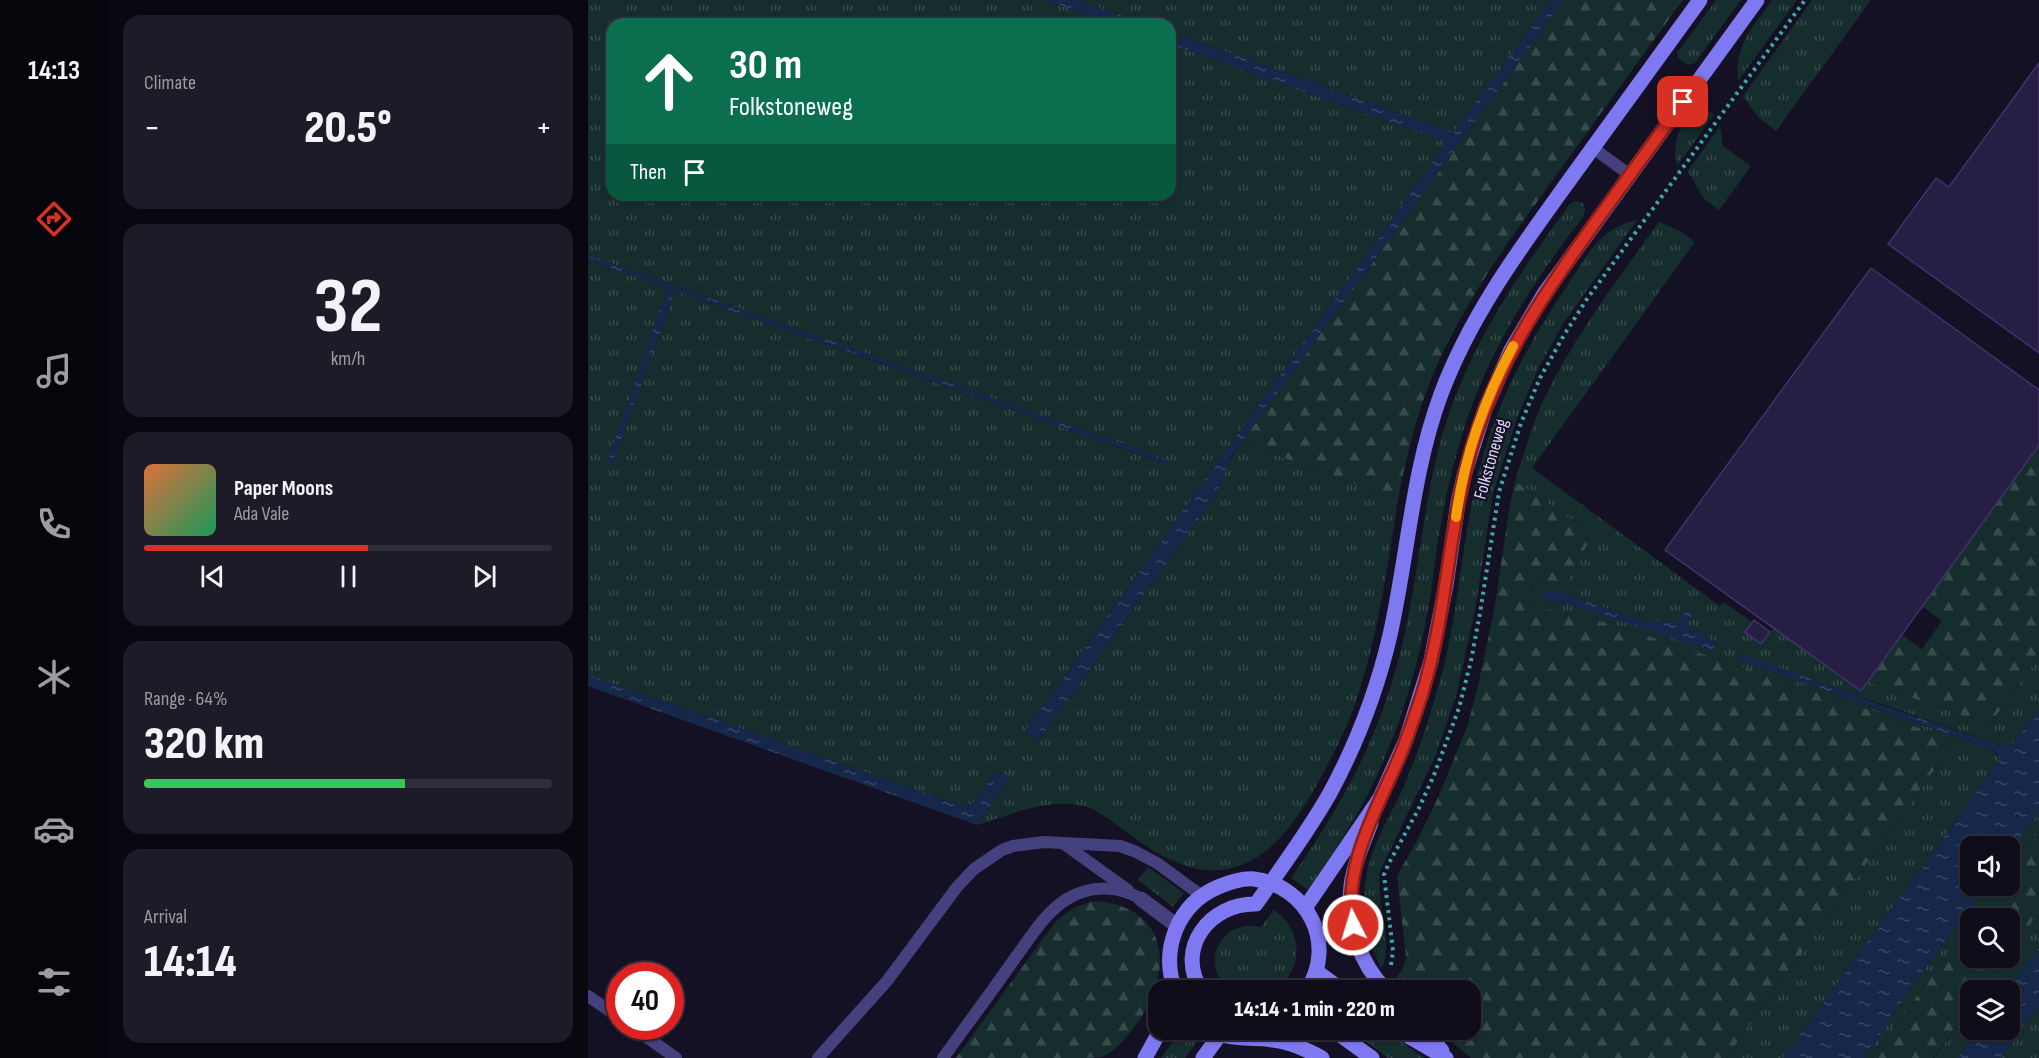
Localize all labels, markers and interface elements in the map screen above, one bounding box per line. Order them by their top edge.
text: 30 m [729,40,802,91]
icon: ahead [630,42,708,120]
text: 14:13 [28,55,80,87]
text: Climate [144,71,196,95]
pin [1657,76,1708,127]
icon: arrive [1666,85,1699,118]
text: Folkstoneweg [729,91,853,123]
text: 20.5° [304,101,392,156]
text: − [144,108,160,148]
text: + [536,108,552,148]
icon: arrive [678,156,711,189]
text: Then [630,159,666,186]
icon: directions [33,198,75,240]
text: 32 [313,261,383,354]
text: km/h [331,347,365,371]
icon: music [33,350,75,392]
street label: Folkstoneweg [1470,416,1512,502]
text: Paper Moons [234,475,333,502]
text: Ada Vale [234,502,289,526]
icon: phone [33,503,75,545]
icon: previous [196,560,229,593]
icon: pause [332,560,365,593]
icon: next [468,560,501,593]
icon: climate [33,656,75,698]
text: Range · 64% [144,687,227,711]
text: 320 km [144,717,264,772]
icon: car [33,808,75,850]
map controls [1960,836,2020,1040]
button: sound [1960,836,2020,896]
position arrow [1321,893,1385,957]
text: Arrival [144,905,187,929]
button: search [1960,908,2020,968]
text: 14:14 [144,935,237,990]
icon: filters [33,961,75,1003]
speed limit sign: 40 [606,962,684,1040]
button: layers [1960,980,2020,1040]
text: 14:14 · 1 min · 220 m [1234,996,1395,1023]

